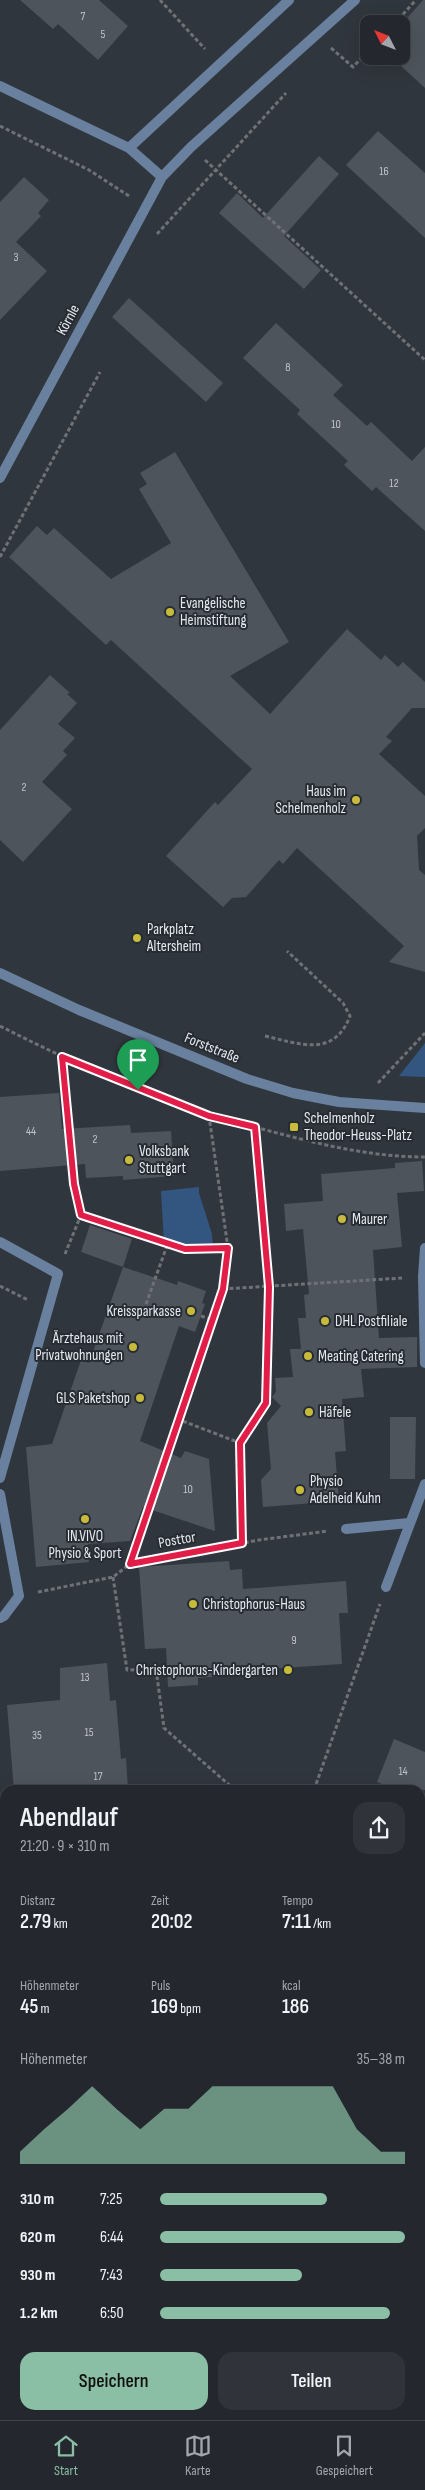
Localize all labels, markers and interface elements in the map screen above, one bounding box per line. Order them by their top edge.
house number: 7 [81,9,86,24]
north arrow [360,15,410,65]
map controls [360,15,410,65]
house number: 5 [101,27,106,42]
house number: 16 [379,164,389,179]
house number: 3 [13,250,19,265]
street label: Körnle [52,301,84,339]
house number: 8 [285,360,291,375]
house number: 10 [331,417,341,432]
house number: 12 [389,476,399,491]
place label: Evangelische Heimstiftung [180,594,246,630]
marker: Evangelische Heimstiftung [164,606,176,618]
house number: 2 [22,780,27,795]
place label: Haus im Schelmenholz [275,782,347,818]
marker: Haus im Schelmenholz [350,794,362,806]
place label: Parkplatz Altersheim [146,920,201,956]
marker: Parkplatz Altersheim [131,932,143,944]
street label: Forststraße [182,1028,242,1068]
pin [117,1039,159,1090]
icon: arrive [124,1046,152,1074]
place label: Schelmenholz Theodor-Heuss-Platz [304,1109,412,1145]
marker: Schelmenholz Theodor-Heuss-Platz [288,1121,300,1133]
house number: 44 [26,1124,36,1139]
house number: 2 [93,1132,98,1147]
place label: Volksbank Stuttgart [139,1142,190,1178]
marker: Volksbank Stuttgart [123,1154,135,1166]
place label: Maurer [352,1210,388,1229]
marker: Maurer [336,1213,348,1225]
place label: Kreissparkasse [106,1302,181,1321]
marker: Kreissparkasse [185,1305,197,1317]
place label: DHL Postfiliale [335,1312,408,1331]
marker: DHL Postfiliale [319,1315,331,1327]
place label: Ärztehaus mit Privatwohnungen [35,1329,123,1365]
marker: Ärztehaus mit Privatwohnungen [127,1341,139,1353]
place label: Meating Catering [318,1347,404,1366]
marker: Meating Catering [302,1350,314,1362]
place label: GLS Paketshop [56,1389,130,1408]
marker: GLS Paketshop [134,1392,146,1404]
place label: Häfele [319,1403,351,1422]
marker: Häfele [303,1406,315,1418]
place label: Physio Adelheid Kuhn [309,1472,381,1508]
house number: 10 [183,1482,193,1497]
marker: Physio Adelheid Kuhn [294,1484,306,1496]
marker: IN.VIVO Physio & Sport [79,1513,91,1525]
place label: IN.VIVO Physio & Sport [48,1527,122,1563]
street label: Posttor [157,1527,198,1553]
place label: Christophorus-Haus [203,1595,305,1614]
marker: Christophorus-Haus [187,1598,199,1610]
house number: 9 [291,1633,297,1648]
place label: Christophorus-Kindergarten [136,1661,278,1680]
marker: Christophorus-Kindergarten [282,1664,294,1676]
house number: 13 [80,1670,90,1685]
house number: 15 [84,1725,94,1740]
house number: 35 [32,1728,42,1743]
house number: 14 [398,1764,408,1779]
house number: 17 [94,1769,103,1784]
text: Abendlauf [20,1801,118,1834]
button: share [353,1802,405,1854]
text: 21:20 · 9 × 310 m [20,1837,110,1856]
text: Distanz [20,1892,55,1909]
text: Zeit [151,1892,169,1909]
text: Tempo [282,1892,313,1909]
text: 2.79 [20,1909,51,1934]
text: 20:02 [151,1909,193,1934]
text: 7:11 [282,1909,311,1934]
text: km [51,1915,68,1932]
text: /km [311,1915,331,1932]
text: Höhenmeter [20,1977,79,1994]
text: Puls [151,1977,170,1994]
text: kcal [282,1977,301,1994]
text: 45 [20,1994,38,2019]
text: 169 [151,1994,178,2019]
text: 186 [282,1994,309,2019]
text: m [38,2000,50,2017]
text: bpm [178,2000,201,2017]
text: Höhenmeter [20,2050,87,2069]
text: 35–38 m [356,2050,405,2069]
text: 310 m [20,2190,54,2209]
text: 7:25 [100,2190,122,2209]
text: 620 m [20,2228,55,2247]
text: 6:44 [100,2228,123,2247]
text: 930 m [20,2266,55,2285]
text: 7:43 [100,2266,123,2285]
text: 1.2 km [20,2304,58,2323]
text: 6:50 [100,2304,124,2323]
button: Speichern [20,2352,208,2410]
button: Teilen [218,2352,405,2410]
tab: Start [52,2432,80,2479]
tab: Karte [184,2432,212,2479]
tab: Gespeichert [316,2432,373,2479]

